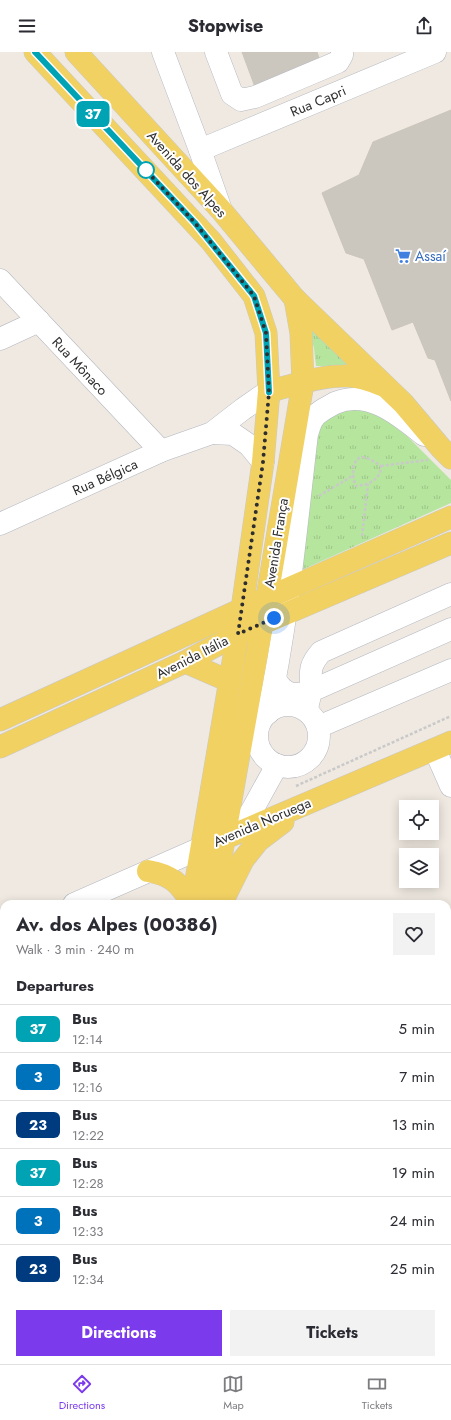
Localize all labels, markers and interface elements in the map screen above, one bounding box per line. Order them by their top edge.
text: Stopwise [188,13,263,39]
icon: menu [16,15,38,37]
icon: share [413,15,435,37]
street label: Rua Capri [287,80,349,122]
line badge: 37 [75,101,111,127]
text: 37 [85,104,101,124]
street label: Avenida dos Alpes [143,126,232,222]
unlabelled marker [137,161,155,179]
place label: Assaí [415,246,447,266]
supermarket icon: Assaí [394,247,412,265]
street label: Rua Mônaco [48,332,113,400]
street label: Rua Bélgica [69,454,141,500]
street label: Avenida França [259,497,293,589]
your location [264,608,284,628]
street label: Avenida Itália [152,630,232,684]
street label: Avenida Noruega [210,792,314,852]
map controls [399,800,439,888]
button: locate [399,800,439,840]
button: layers [399,848,439,888]
text: Av. dos Alpes (00386) [16,911,218,938]
button: heart [393,913,435,955]
text: Walk · 3 min · 240 m [16,940,134,959]
text: Departures [16,975,94,997]
text: Bus [72,1008,97,1030]
text: 5 min [399,1018,435,1040]
text: 37 [30,1019,46,1039]
text: 12:14 [72,1030,103,1049]
text: Bus [72,1056,97,1078]
text: 7 min [399,1066,435,1088]
text: 3 [34,1067,42,1087]
text: 12:16 [72,1078,103,1097]
text: Bus [72,1104,97,1126]
text: 13 min [392,1114,435,1136]
text: 23 [29,1115,47,1135]
text: 12:22 [72,1126,104,1145]
text: Bus [72,1152,97,1174]
text: 19 min [392,1162,435,1184]
text: 37 [30,1163,46,1183]
text: 12:28 [72,1174,104,1193]
text: Bus [72,1200,97,1222]
text: 24 min [390,1210,435,1232]
text: 3 [34,1211,42,1231]
text: 12:33 [72,1222,103,1241]
text: Bus [72,1248,97,1270]
text: 25 min [390,1258,435,1280]
text: 23 [29,1259,47,1279]
text: 12:34 [72,1270,104,1289]
button: Directions [16,1310,222,1356]
button: Tickets [230,1310,435,1356]
tab: Directions [59,1373,105,1413]
tab: Map [222,1373,244,1413]
tab: Tickets [362,1373,392,1413]

